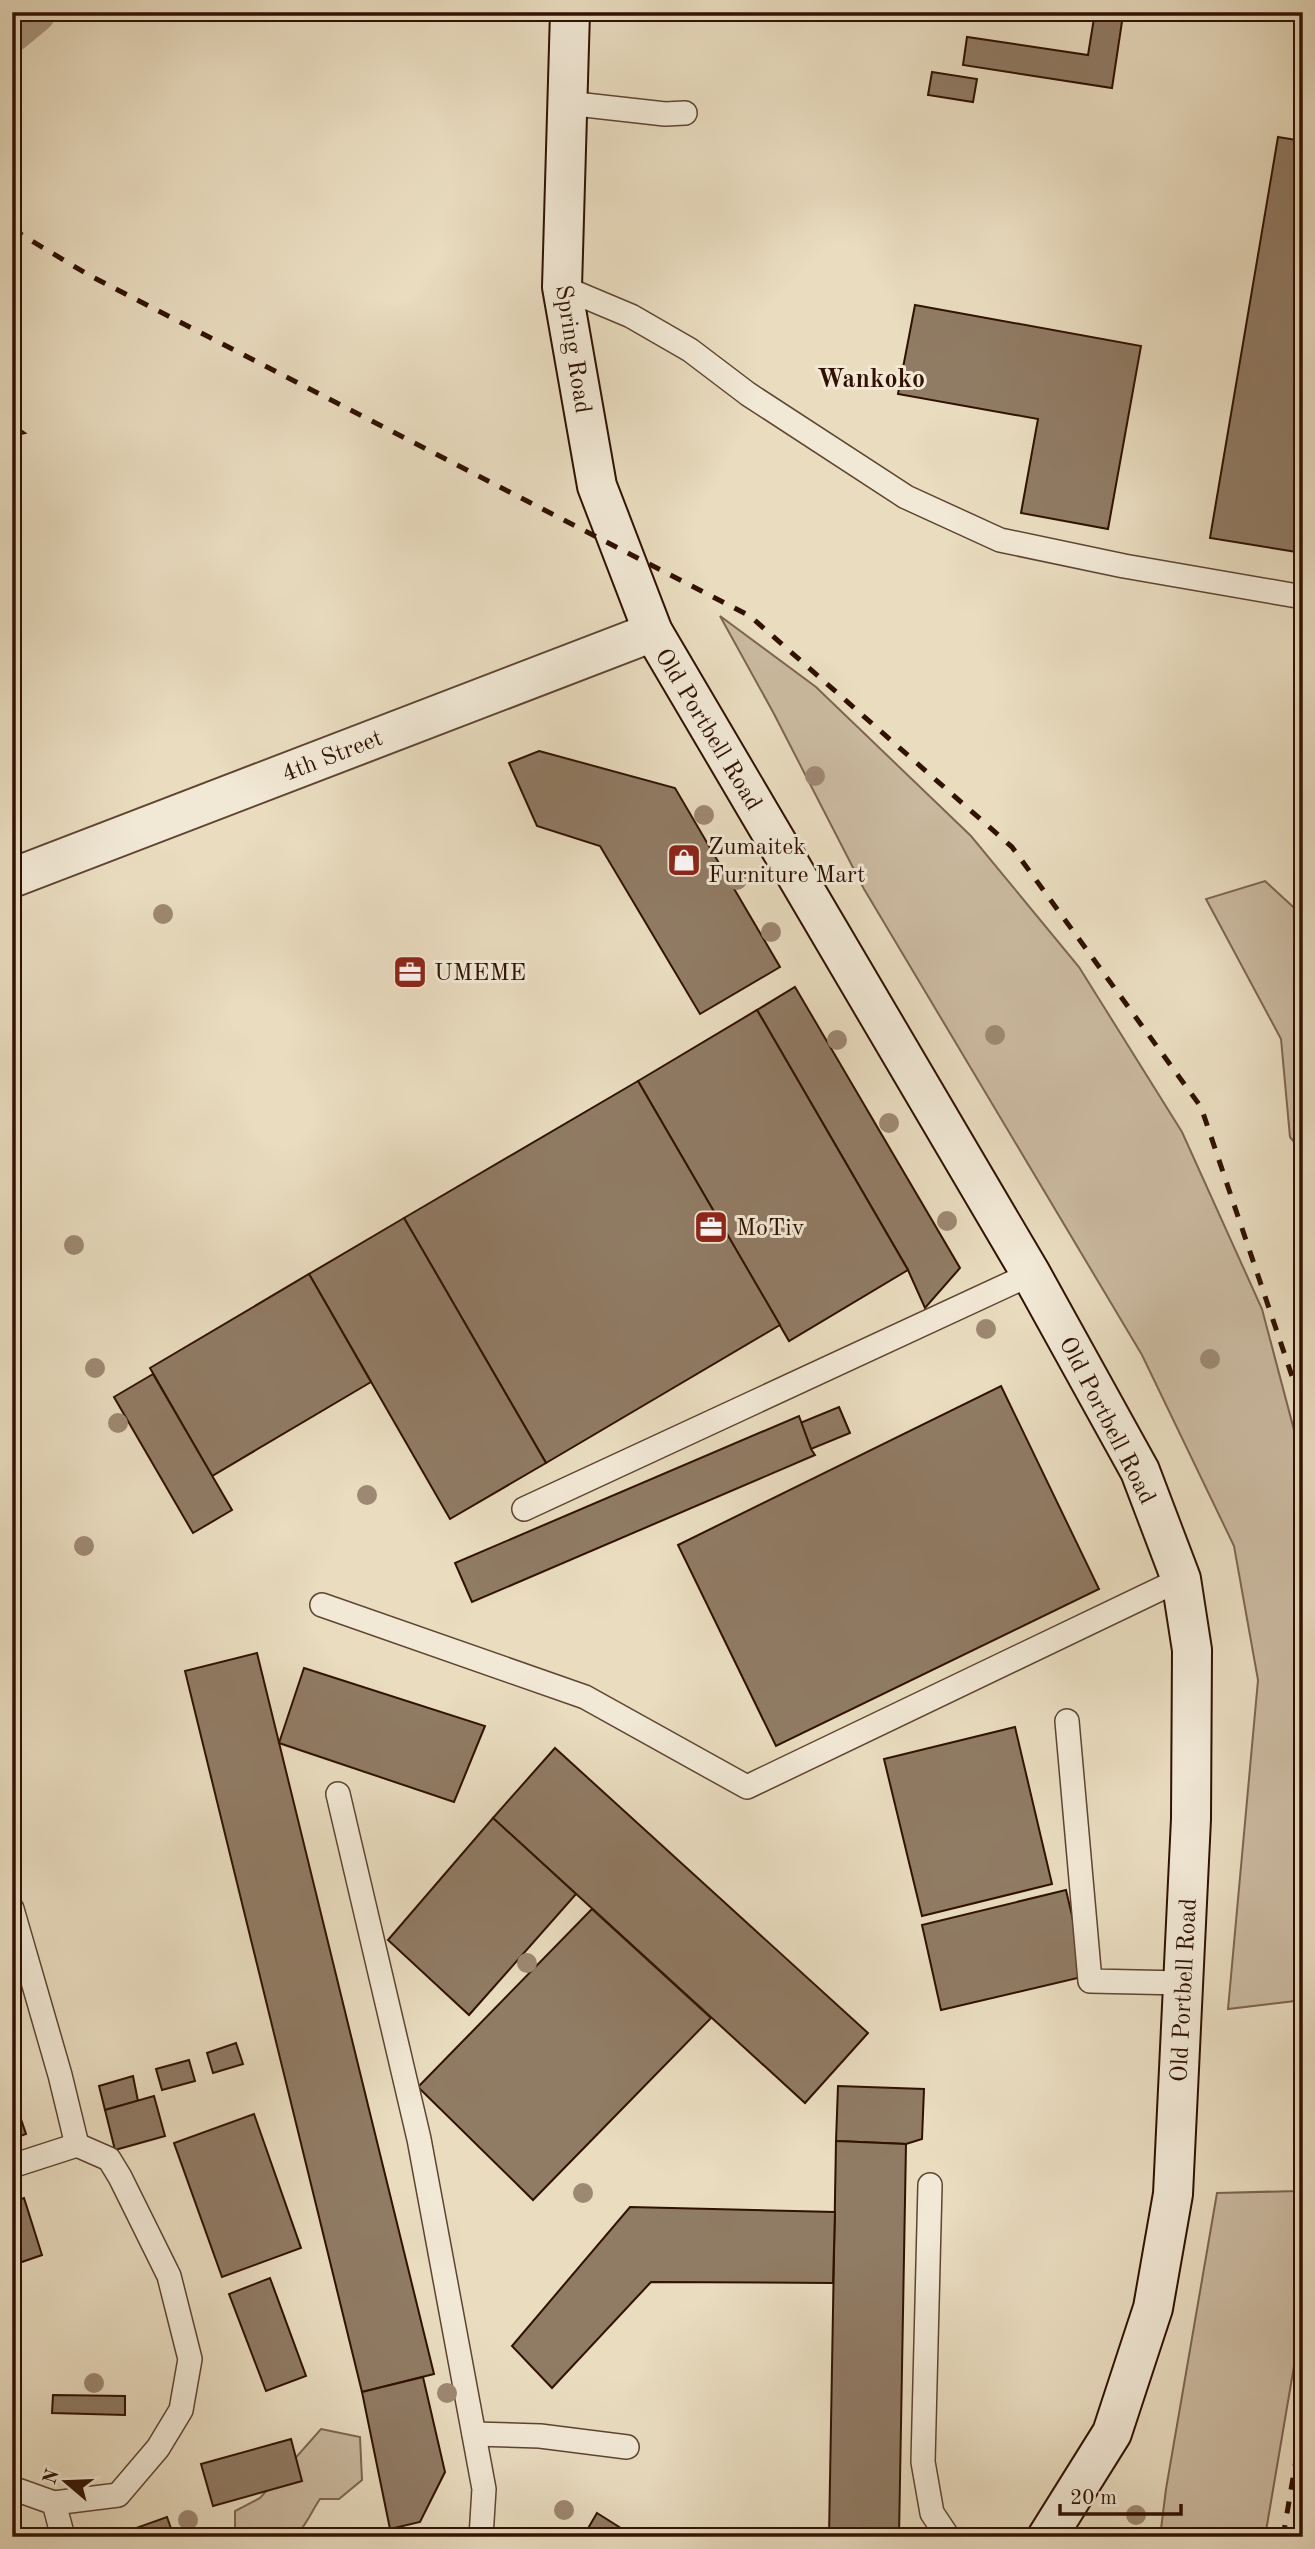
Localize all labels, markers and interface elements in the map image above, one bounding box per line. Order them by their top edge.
street label: Spring Road [550,283,594,415]
district label: Wankoko [817,367,925,393]
street label: Old Portbell Road [650,645,765,815]
street label: 4th Street [279,727,386,787]
place label: Zumaitek Furniture Mart [708,836,865,888]
shop icon: Zumaitek Furniture Mart [665,841,703,879]
office icon: UMEME [391,953,429,991]
place label: UMEME [434,962,526,986]
office icon: MoTiv [692,1208,730,1246]
place label: MoTiv [736,1217,805,1241]
street label: Old Portbell Road [1054,1333,1159,1508]
street label: Old Portbell Road [1168,1897,1202,2083]
north arrow [32,2448,102,2518]
text: N [41,2467,64,2487]
scale bar [1060,2472,1180,2516]
text: 20 m [1070,2488,1117,2509]

